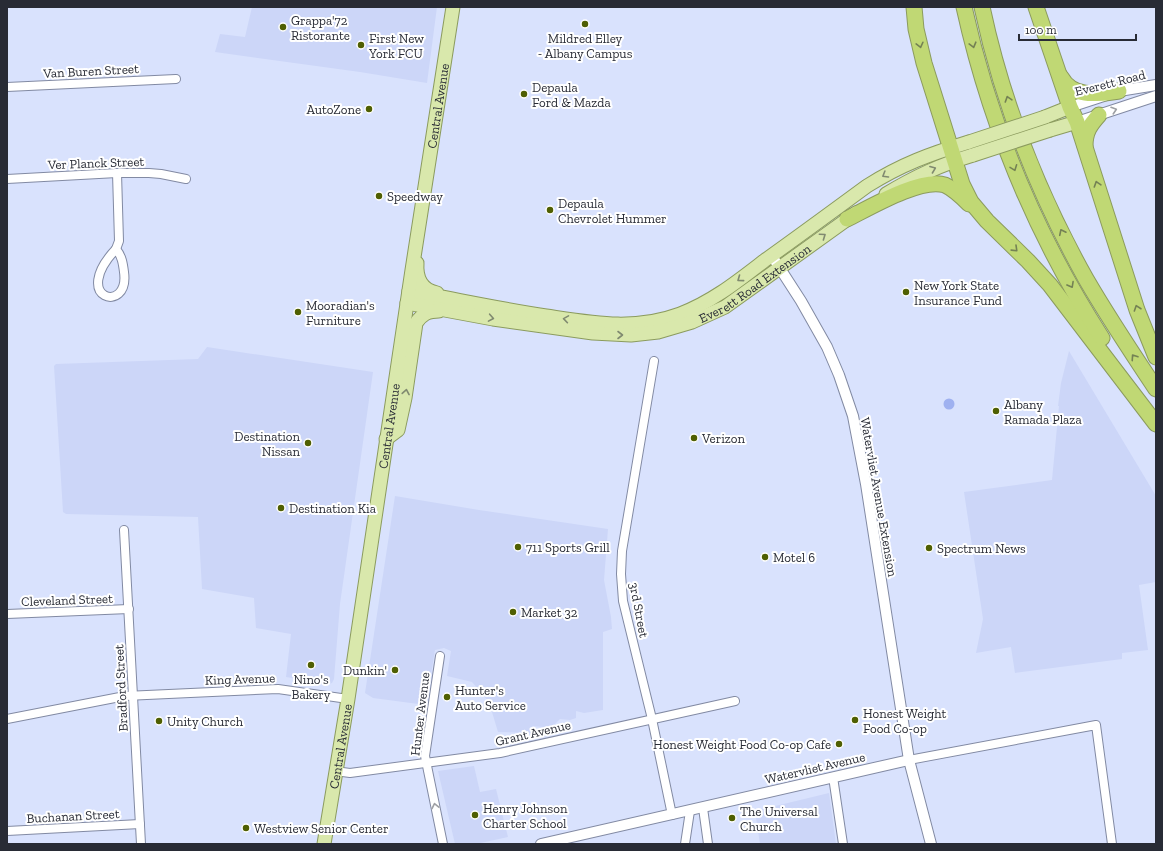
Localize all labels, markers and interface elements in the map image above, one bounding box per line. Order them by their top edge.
place label: Grappa'72 Ristorante [291,13,350,43]
scale bar [1019,16,1136,42]
marker: Mildred Elley - Albany Campus [580,19,590,29]
marker: Grappa'72 Ristorante [278,22,288,32]
text: 100 m [1025,23,1057,37]
place label: First New York FCU [368,31,424,61]
place label: Mildred Elley - Albany Campus [538,31,633,61]
marker: First New York FCU [356,40,366,50]
one-way arrow [915,42,923,49]
one-way arrow [969,42,977,48]
street label: Van Buren Street [42,61,139,81]
street label: Central Avenue [424,62,452,149]
street label: Everett Road [1073,67,1147,99]
place label: Depaula Ford & Mazda [532,80,611,110]
marker: Depaula Ford & Mazda [519,89,529,99]
one-way arrow [1004,96,1012,103]
place label: AutoZone [307,102,361,117]
marker: AutoZone [364,104,374,114]
one-way arrow [1110,106,1117,115]
street label: Ver Planck Street [47,154,145,172]
one-way arrow [930,165,937,173]
one-way arrow [1009,165,1017,172]
one-way arrow [882,170,889,178]
one-way arrow [1093,181,1102,188]
place label: Speedway [387,189,443,204]
marker: Speedway [374,191,384,201]
place label: Depaula Chevrolet Hummer [558,196,667,226]
marker: Depaula Chevrolet Hummer [545,205,555,215]
one-way arrow [1059,229,1067,237]
one-way arrow [818,234,825,241]
street label: Everett Road Extension [696,240,814,325]
one-way arrow [1011,244,1018,251]
one-way arrow [738,274,745,281]
place label: New York State Insurance Fund [914,278,1002,308]
one-way arrow [1066,281,1073,288]
marker: New York State Insurance Fund [901,287,911,297]
place label: Mooradian's Furniture [306,298,375,328]
one-way arrow [1133,305,1141,312]
marker: Mooradian's Furniture [293,307,303,317]
one-way arrow [488,313,494,322]
one-way arrow [563,315,569,324]
one-way arrow [617,331,623,339]
one-way arrow [1131,354,1139,361]
street label: Central Avenue [375,382,402,470]
one-way arrow [401,389,410,396]
place label: Albany Ramada Plaza [1004,397,1082,427]
marker: Albany Ramada Plaza [991,406,1001,416]
street label: Watervliet Avenue Extension [858,416,901,578]
place label: Destination Nissan [234,429,301,459]
place label: Verizon [701,431,745,446]
marker: Verizon [689,433,699,443]
marker: Destination Nissan [303,438,313,448]
place label: Destination Kia [289,501,377,516]
marker: Destination Kia [276,503,286,513]
place label: 711 Sports Grill [526,540,610,555]
place label: Spectrum News [937,541,1026,556]
marker: 711 Sports Grill [513,542,523,552]
marker: Spectrum News [924,543,934,553]
place label: Motel 6 [773,550,815,565]
marker: Motel 6 [760,552,770,562]
street label: 3rd Street [626,581,652,639]
street label: Cleveland Street [21,591,113,609]
place label: Market 32 [521,605,578,620]
marker: Market 32 [508,607,518,617]
street label: Bradford Street [111,644,131,732]
marker: Nino's Bakery [306,660,316,670]
place label: Dunkin' [343,663,387,678]
marker: Dunkin' [390,665,400,675]
street label: King Avenue [205,670,275,688]
street label: Hunter Avenue [407,671,433,757]
place label: Nino's Bakery [292,672,331,702]
place label: Hunter's Auto Service [455,683,526,713]
marker: Hunter's Auto Service [442,692,452,702]
street label: Central Avenue [326,703,355,790]
place label: Honest Weight Food Co-op [863,706,946,736]
place label: Unity Church [167,714,244,729]
marker: Honest Weight Food Co-op [850,715,860,725]
marker: Unity Church [154,716,164,726]
street label: Grant Avenue [494,717,572,749]
place label: Honest Weight Food Co-op Cafe [653,737,831,752]
marker: Honest Weight Food Co-op Cafe [834,739,844,749]
street label: Watervliet Avenue [763,749,867,787]
place label: Henry Johnson Charter School [483,801,568,831]
one-way arrow [432,803,440,809]
place label: The Universal Church [740,804,818,834]
street label: Buchanan Street [26,806,120,826]
marker: Henry Johnson Charter School [470,810,480,820]
marker: The Universal Church [727,813,737,823]
place label: Westview Senior Center [254,821,388,836]
marker: Westview Senior Center [241,823,251,833]

